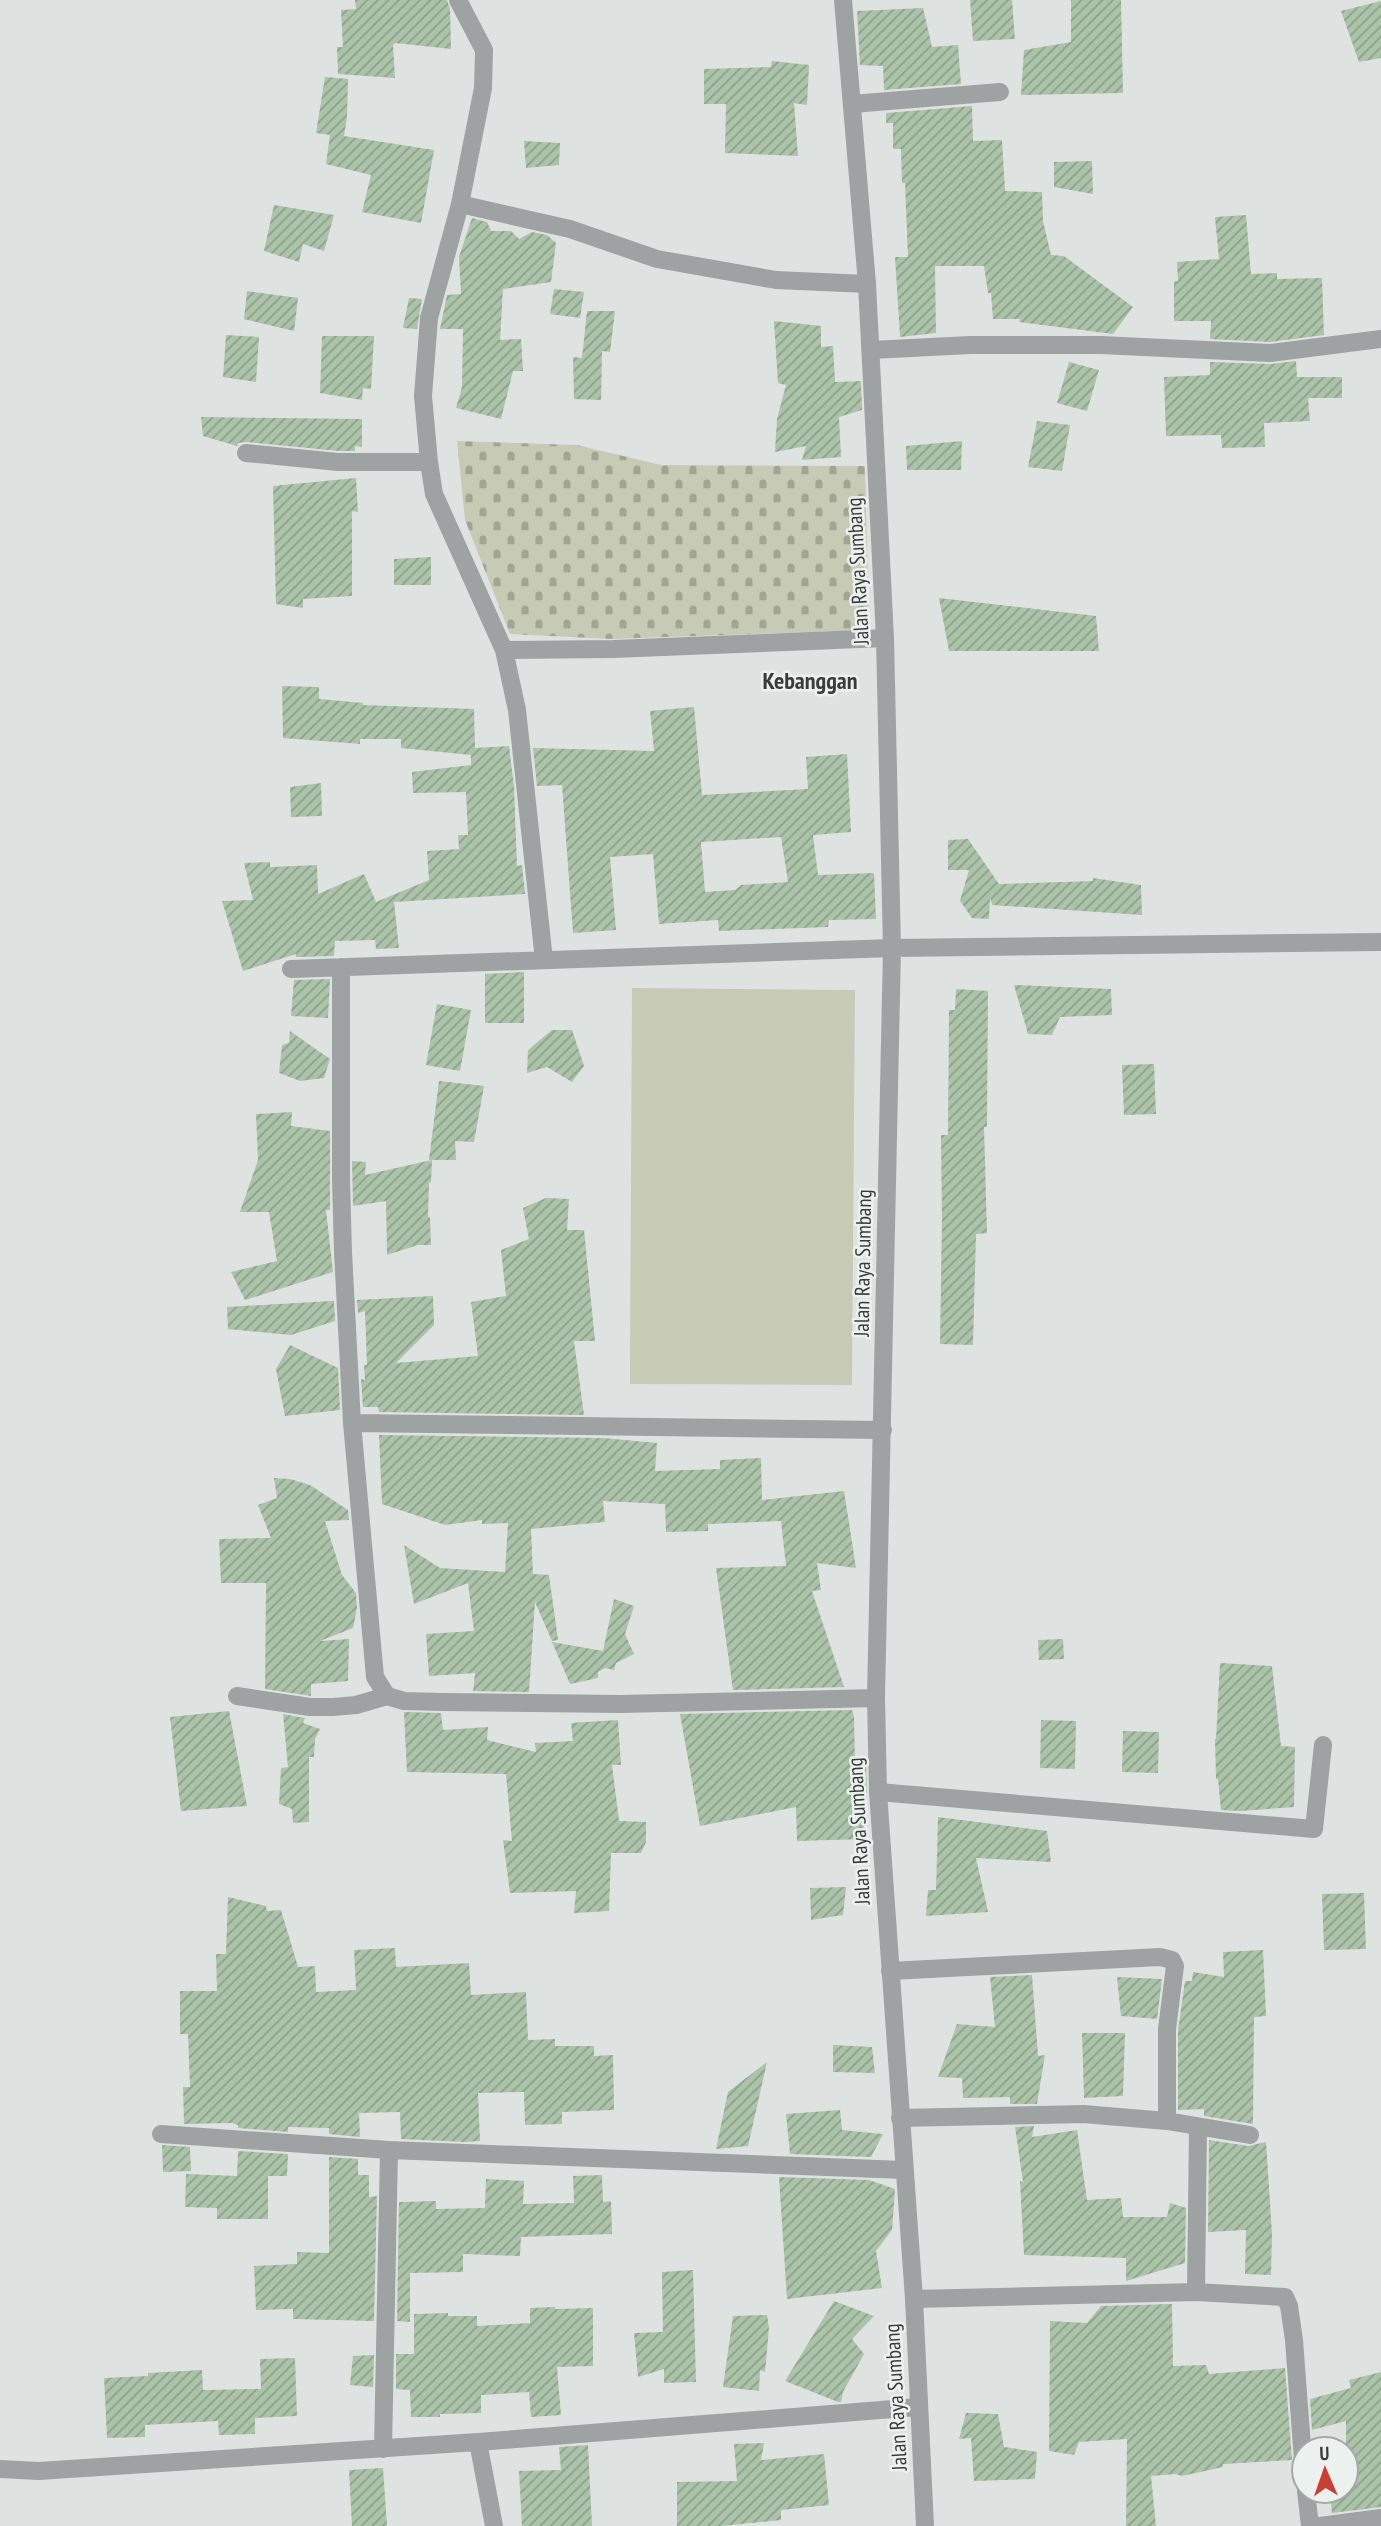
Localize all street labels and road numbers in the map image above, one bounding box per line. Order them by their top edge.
street label: Jalan Raya Sumbang [840,497,875,646]
street label: Jalan Raya Sumbang [848,1189,877,1338]
street label: Jalan Raya Sumbang [841,1757,876,1906]
street label: Jalan Raya Sumbang [878,2323,913,2472]

